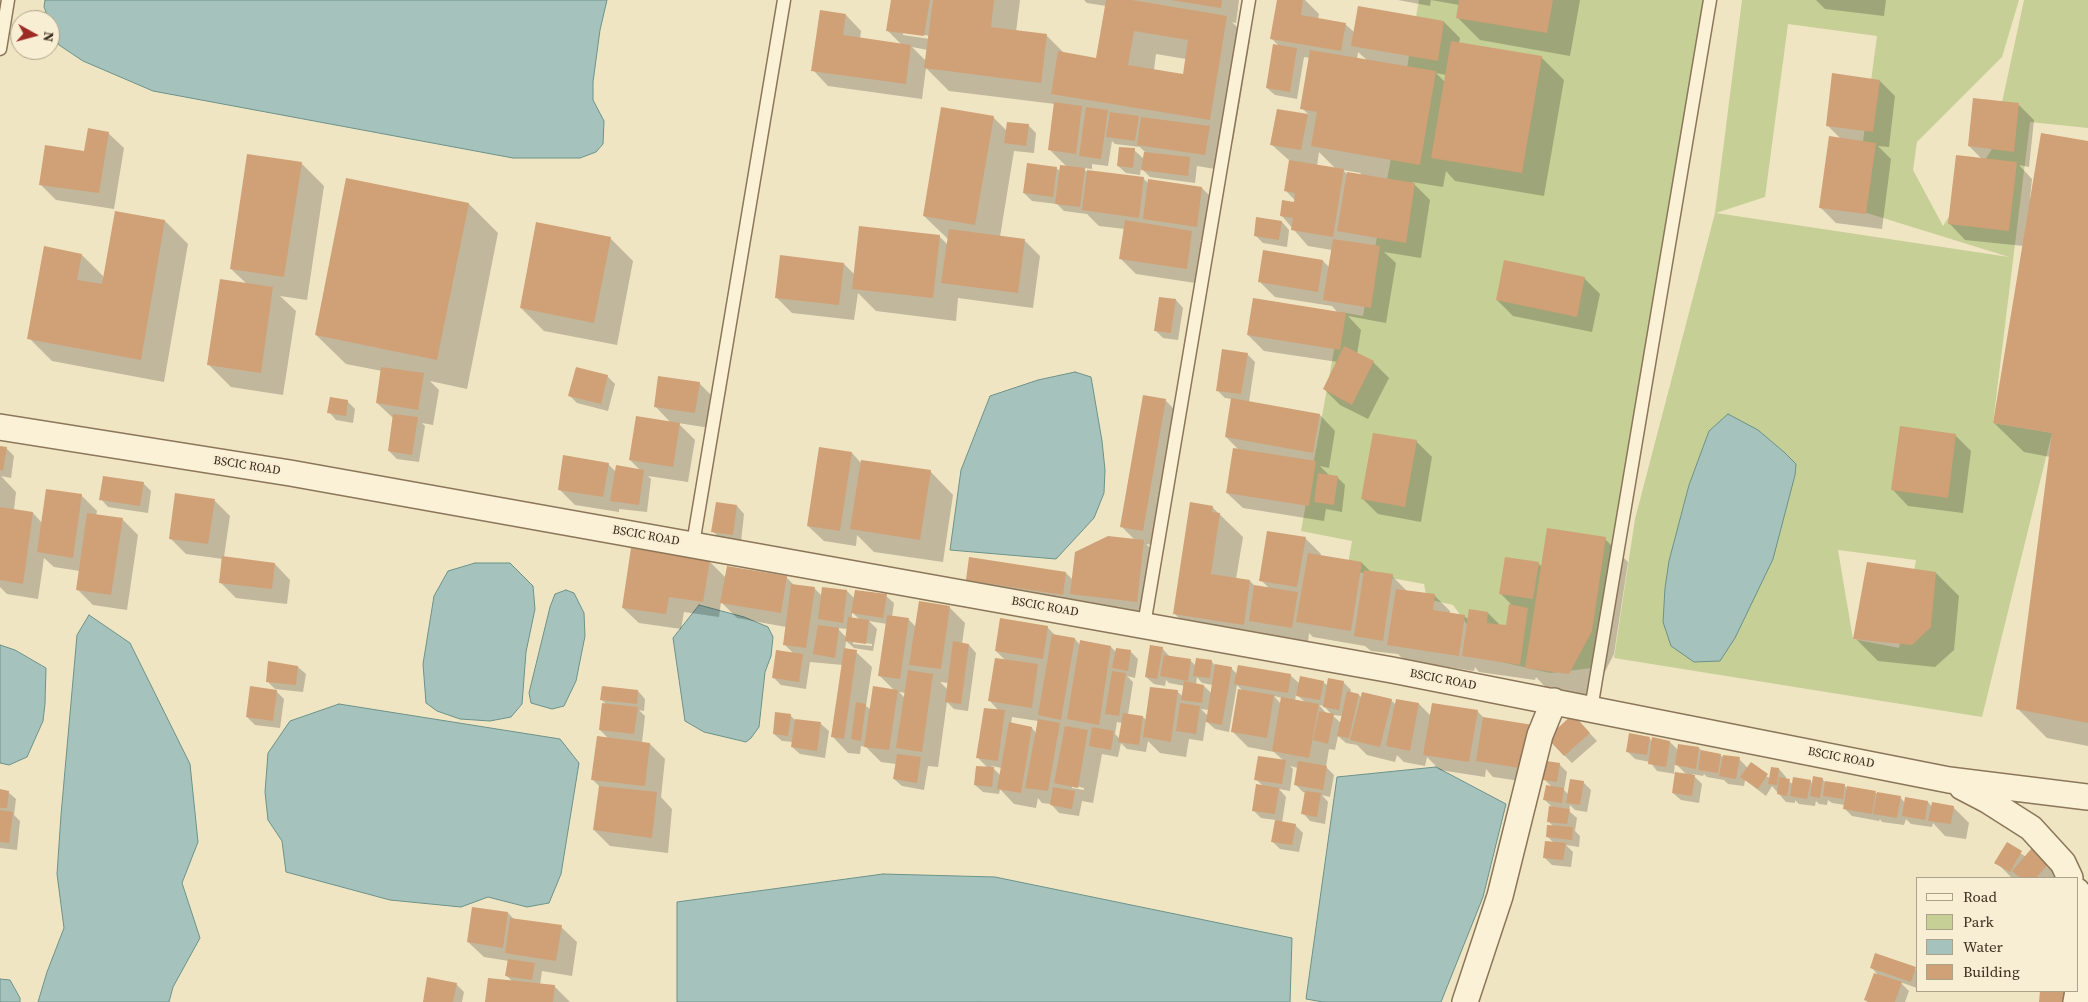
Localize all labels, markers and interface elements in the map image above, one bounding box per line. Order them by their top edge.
north arrow [10,10,60,60]
text: N [38,30,59,43]
street label: BSCIC ROAD [212,454,282,478]
street label: BSCIC ROAD [611,523,681,549]
street label: BSCIC ROAD [1010,594,1080,620]
street label: BSCIC ROAD [1408,666,1478,694]
street label: BSCIC ROAD [1806,744,1876,772]
legend [1916,877,2078,992]
text: Road [1963,886,1997,907]
text: Park [1963,911,1994,932]
text: Water [1963,936,2003,957]
text: Building [1963,961,2020,982]

